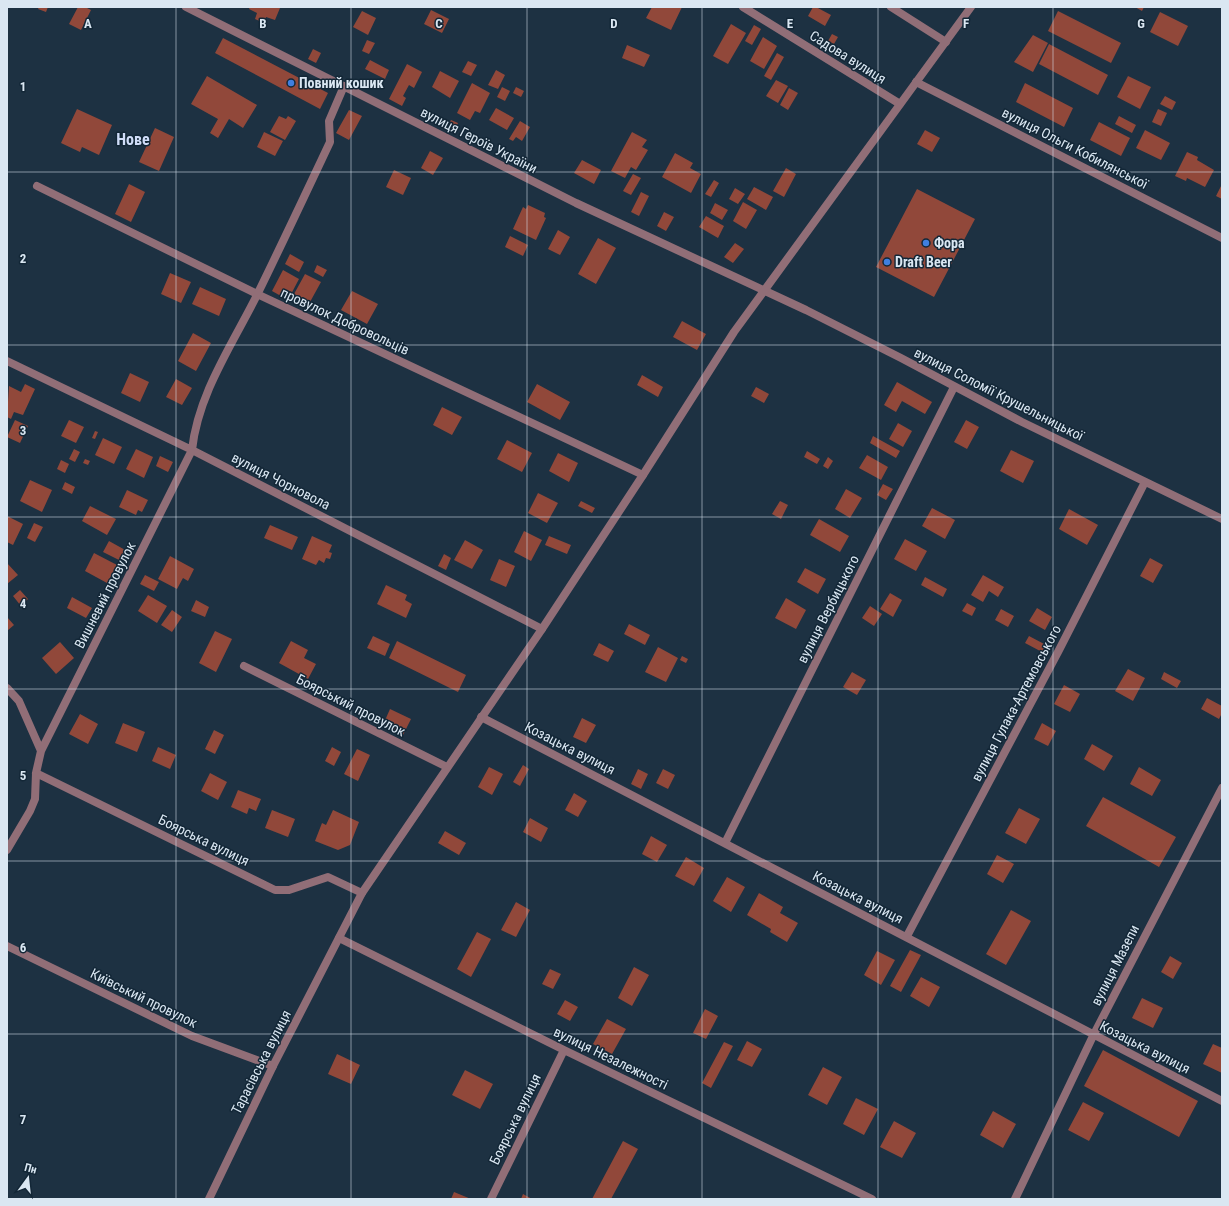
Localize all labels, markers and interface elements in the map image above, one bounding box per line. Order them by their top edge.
text: A [84,16,92,31]
text: B [259,16,267,31]
text: C [435,16,443,31]
text: D [610,16,618,31]
text: E [787,16,794,31]
text: F [963,16,969,31]
text: G [1137,16,1145,31]
street label: Садова вулиця [807,27,889,87]
place label: Повний кошик [299,75,384,91]
marker: Повний кошик [286,78,296,88]
text: 1 [20,79,26,94]
street label: вулиця Героїв України [418,104,540,176]
street label: вулиця Ольги Кобилянської [999,104,1151,192]
district label: Нове [116,130,150,149]
place label: Фора [934,235,965,251]
marker: Фора [921,238,931,248]
text: 2 [20,251,27,266]
place label: Draft Beer [895,254,952,270]
marker: Draft Beer [882,257,892,267]
street label: провулок Добровольців [278,284,412,358]
street label: вулиця Соломії Крушельницької [912,344,1087,444]
text: 3 [20,423,26,438]
street label: вулиця Чорновола [229,449,333,513]
street label: Вишневий провулок [71,539,139,651]
street label: вулиця Вербицького [794,552,862,666]
text: 4 [20,596,27,611]
street label: вулиця Гулака-Артемовського [968,622,1064,784]
street label: Боярський провулок [294,671,408,740]
street label: Козацька вулиця [522,718,618,778]
text: 5 [20,768,27,783]
street label: Боярська вулиця [156,811,252,869]
street label: Козацька вулиця [810,867,906,927]
street label: вулиця Мазепи [1088,922,1142,1008]
text: 6 [20,940,27,955]
street label: Київський провулок [88,965,200,1031]
street label: Тарасівська вулиця [228,1007,294,1117]
street label: Козацька вулиця [1097,1017,1193,1077]
street label: вулиця Незалежності [551,1023,671,1093]
street label: Боярська вулиця [486,1071,544,1167]
text: 7 [20,1112,27,1127]
north arrow [8,1158,48,1198]
text: Пн [23,1161,38,1177]

